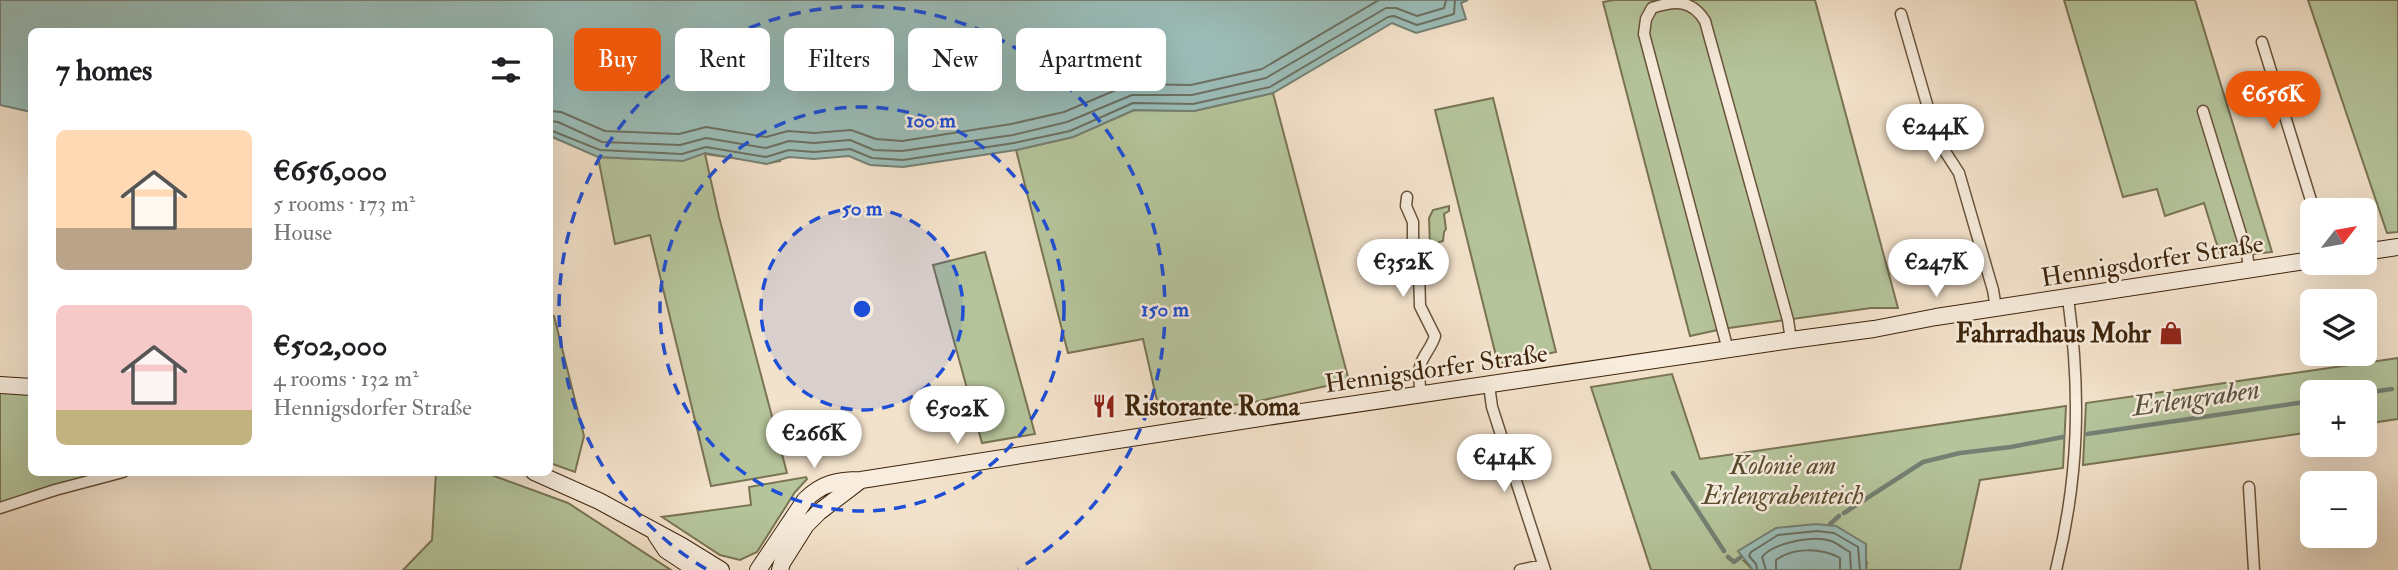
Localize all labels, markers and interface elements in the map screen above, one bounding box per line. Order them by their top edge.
chip: Buy [574,28,661,91]
chip: Rent [675,28,770,91]
chip: Filters [784,28,894,91]
chip: New [908,28,1002,91]
chip: Apartment [1016,28,1166,91]
icon: filters [487,51,525,89]
text: 7 homes [56,52,152,89]
pin: €656K [2224,72,2322,131]
text: €656K [2242,79,2304,108]
pin: €244K [1886,104,1984,164]
text: 100 m [906,107,957,134]
text: €244K [1902,112,1968,141]
text: €656,000 [273,152,387,189]
icon: home [112,158,196,242]
text: 5 rooms · 173 m² [273,189,415,218]
text: 50 m [842,195,883,222]
north arrow [2300,198,2376,275]
map controls [2300,198,2377,548]
text: House [273,218,332,247]
street label: Hennigsdorfer Straße [2039,228,2266,294]
pin: €352K [1354,240,1452,299]
pin: €247K [1887,240,1985,299]
text: €352K [1373,247,1433,276]
text: €247K [1904,247,1968,276]
button: layers [2300,289,2377,366]
text: 150 m [1141,296,1190,323]
centre of rings [850,297,874,321]
place label: Fahrradhaus Mohr [1956,318,2151,350]
shop icon: Fahrradhaus Mohr [2157,319,2185,347]
text: €502,000 [273,327,387,364]
icon: home [112,333,196,417]
street label: Hennigsdorfer Straße [1323,337,1550,400]
text: 4 rooms · 132 m² [273,364,419,393]
water label: Erlengraben [2128,372,2262,425]
button: + [2300,380,2377,457]
pin: €502K [908,386,1006,446]
place label: Ristorante Roma [1124,391,1301,423]
restaurant icon: Ristorante Roma [1090,392,1118,420]
text: Hennigsdorfer Straße [273,393,472,422]
text: €502K [926,394,988,423]
pin: €266K [765,410,863,470]
text: €266K [782,418,846,447]
pin: €414K [1455,434,1553,494]
text: €414K [1473,442,1535,471]
park label: Kolonie am Erlengrabenteich [1700,450,1864,512]
button: − [2300,471,2377,548]

